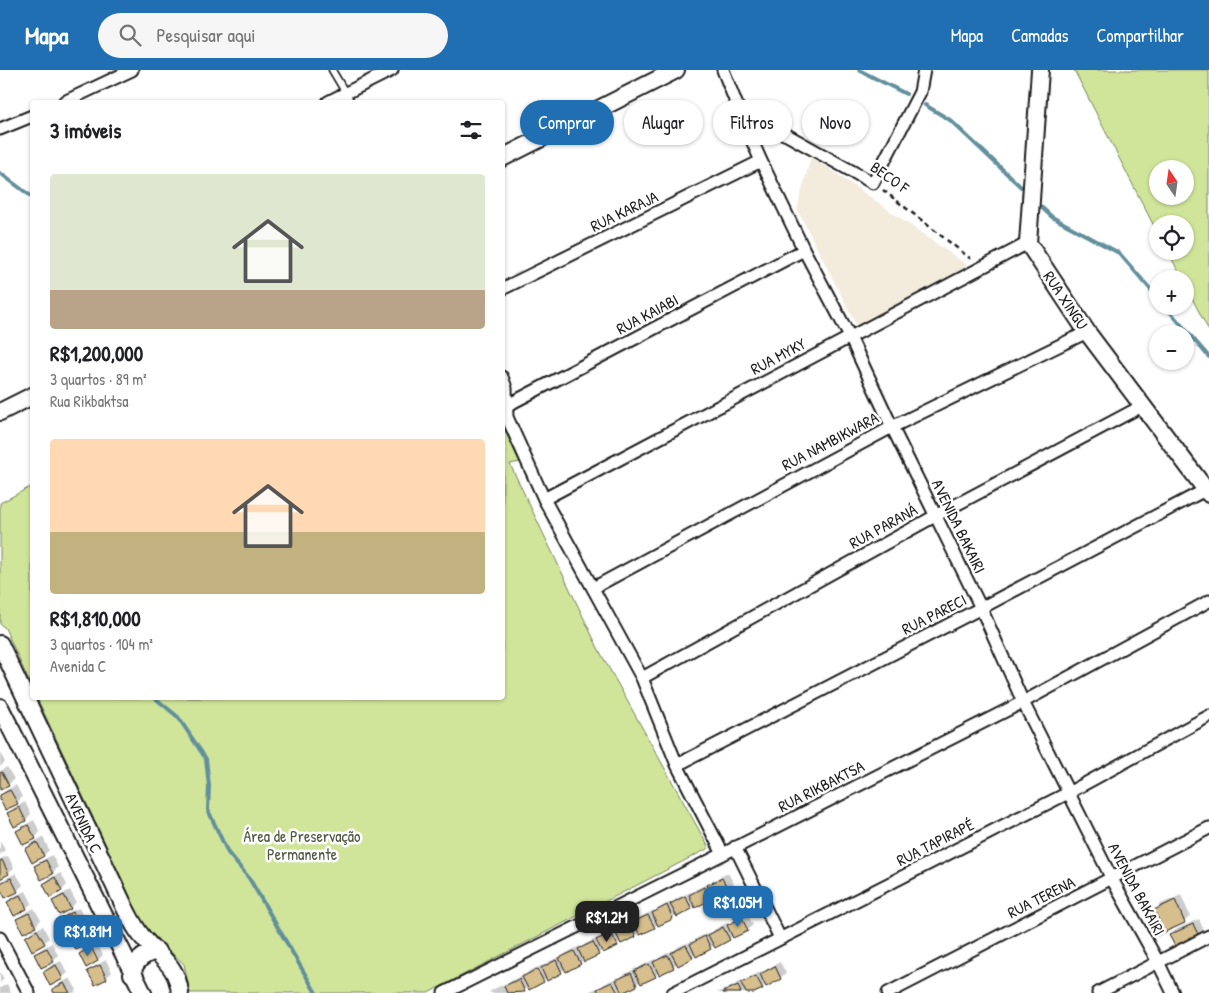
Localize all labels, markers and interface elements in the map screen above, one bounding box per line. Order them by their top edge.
search box [98,13,448,58]
text: Mapa [25,19,68,51]
icon: search [116,21,144,49]
text: Pesquisar aqui [156,22,256,48]
text: Mapa [951,23,983,48]
text: Camadas [1011,23,1068,48]
text: Compartilhar [1096,23,1184,48]
chip: Comprar [520,100,614,145]
chip: Alugar [624,100,703,145]
chip: Filtros [713,100,792,145]
chip: Novo [802,100,869,145]
text: 3 imóveis [50,116,121,145]
icon: filters [457,116,485,144]
street label: BECO F [866,156,915,199]
north arrow [1149,160,1194,205]
map controls [1149,160,1194,370]
street label: RUA KARAJA [587,185,662,237]
icon: home [223,206,313,296]
button: locate [1149,215,1194,260]
street label: RUA XINGU [1038,267,1094,334]
button: + [1149,270,1194,315]
street label: RUA KAIABI [612,289,682,339]
button: − [1149,325,1194,370]
street label: RUA MYKY [747,332,809,380]
text: R$1,200,000 [50,339,143,368]
text: 3 quartos · 89 m² [50,368,147,390]
text: Rua Rikbaktsa [50,390,129,412]
street label: RUA NAMBIKWARA [778,406,882,476]
icon: home [223,471,313,561]
street label: AVENIDA BAKAIRI [927,475,991,577]
street label: RUA PARANÁ [845,498,921,554]
street label: RUA PARECI [898,588,970,640]
text: R$1,810,000 [50,604,141,633]
text: 3 quartos · 104 m² [50,633,153,655]
text: Avenida C [50,655,106,677]
street label: RUA RIKBAKTSA [774,755,868,817]
street label: AVENIDA C [61,789,108,857]
street label: RUA TAPIRAPÉ [893,813,977,871]
park label: Área de Preservação Permanente [243,825,361,865]
street label: AVENIDA BAKAIRI [1103,839,1171,939]
street label: RUA TERENA [1004,871,1079,923]
pin: R$1.05M [692,886,784,928]
text: R$1.05M [714,891,762,913]
pin: R$1.2M [566,900,648,943]
text: R$1.2M [586,906,628,928]
pin: R$1.81M [42,914,134,957]
text: R$1.81M [65,920,111,942]

